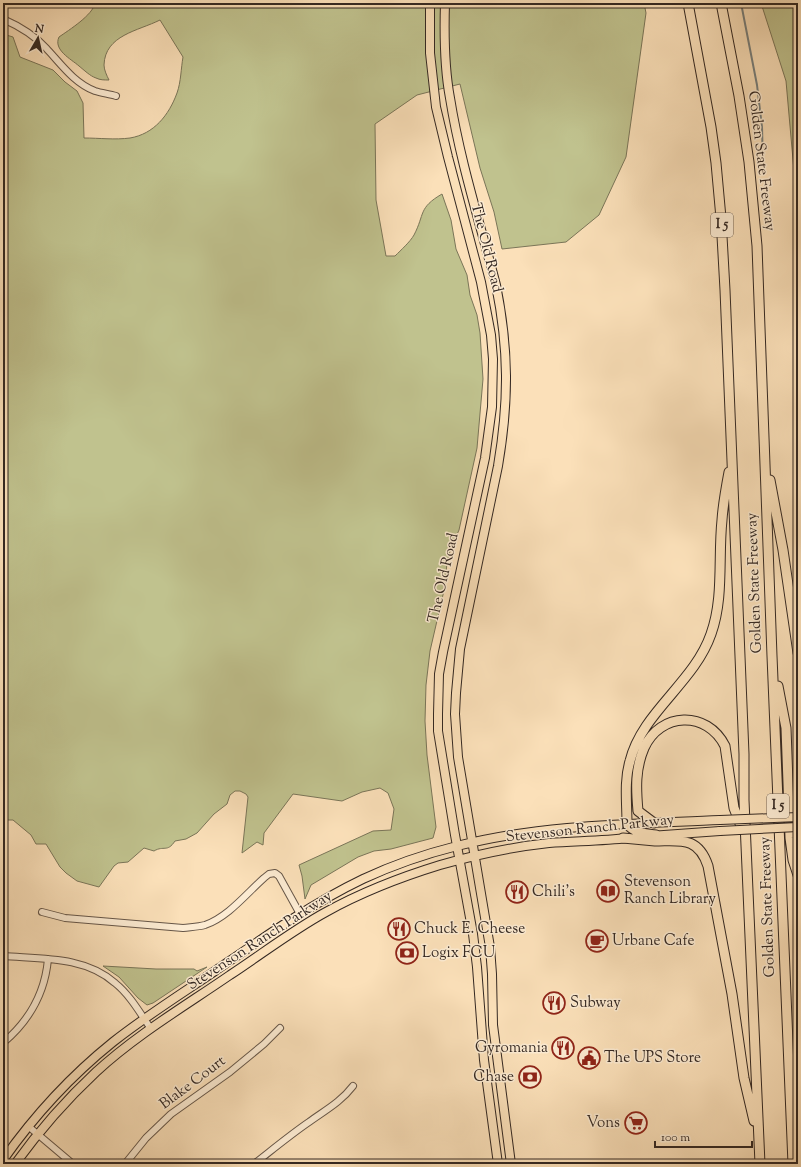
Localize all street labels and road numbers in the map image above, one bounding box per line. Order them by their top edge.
street label: Golden State Freeway [742,90,780,233]
street label: The Old Road [465,201,507,295]
road number: I 5 [711,213,733,237]
street label: Golden State Freeway [742,512,768,654]
street label: The Old Road [423,530,465,625]
road number: I 5 [767,794,789,818]
street label: Stevenson Ranch Parkway [505,810,676,848]
street label: Golden State Freeway [755,836,781,978]
street label: Stevenson Ranch Parkway [183,886,337,996]
street label: Blake Court [156,1051,230,1115]

